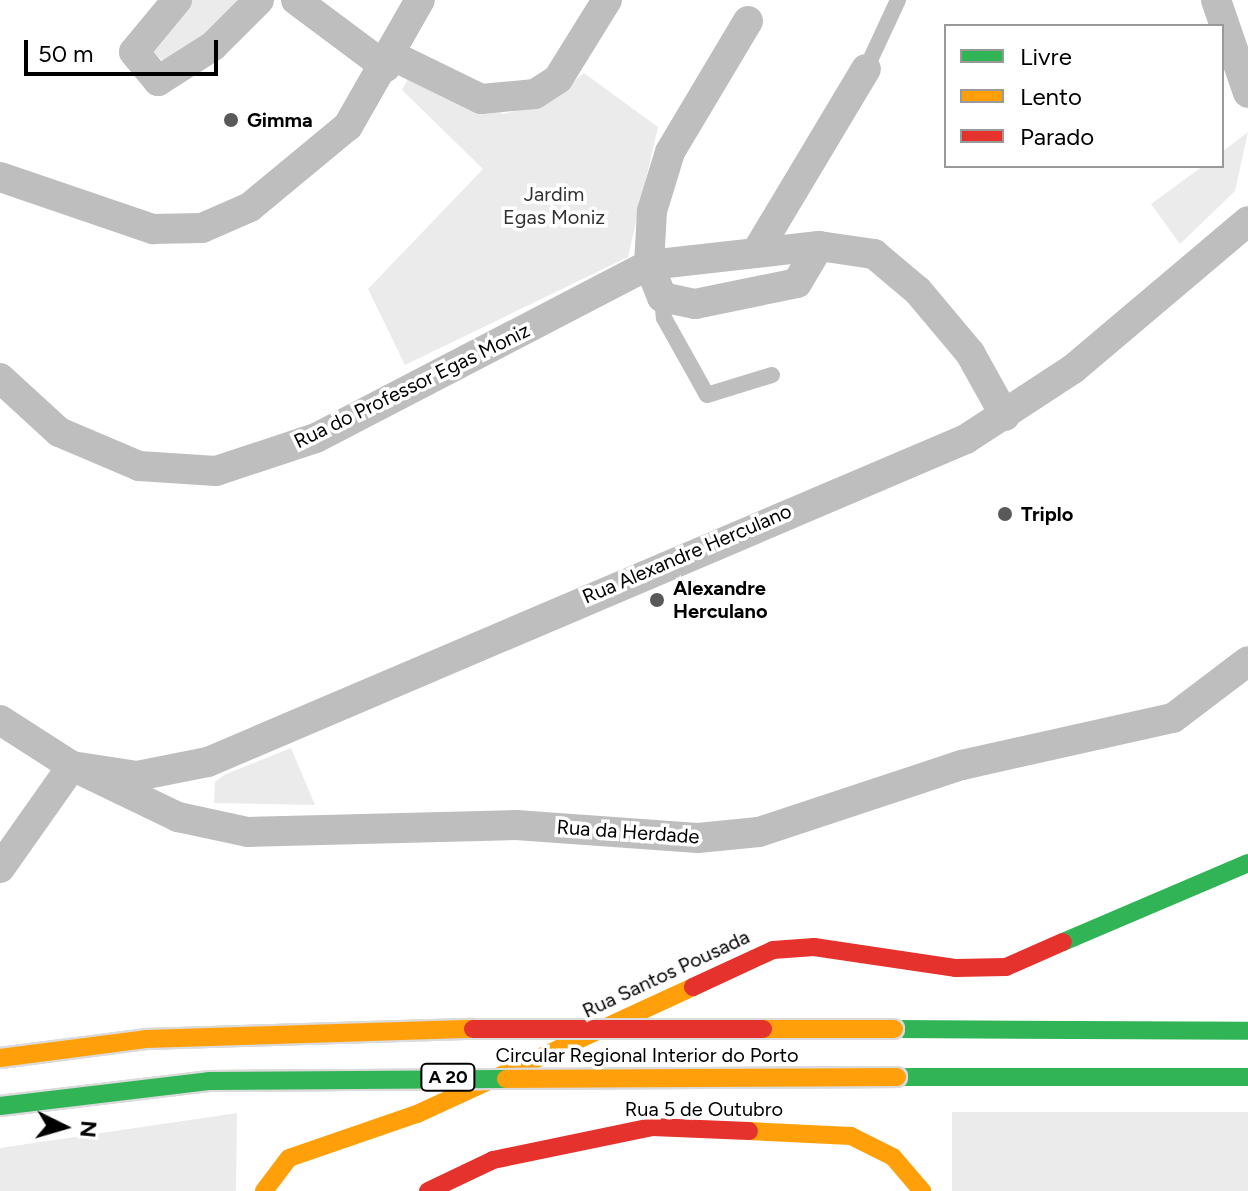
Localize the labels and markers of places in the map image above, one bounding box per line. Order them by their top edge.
place label: Gimma [247,108,313,132]
marker: Gimma [222,111,240,129]
place label: Triplo [1021,502,1073,526]
marker: Triplo [996,505,1014,523]
place label: Alexandre Herculano [673,576,767,623]
marker: Alexandre Herculano [648,591,666,609]

